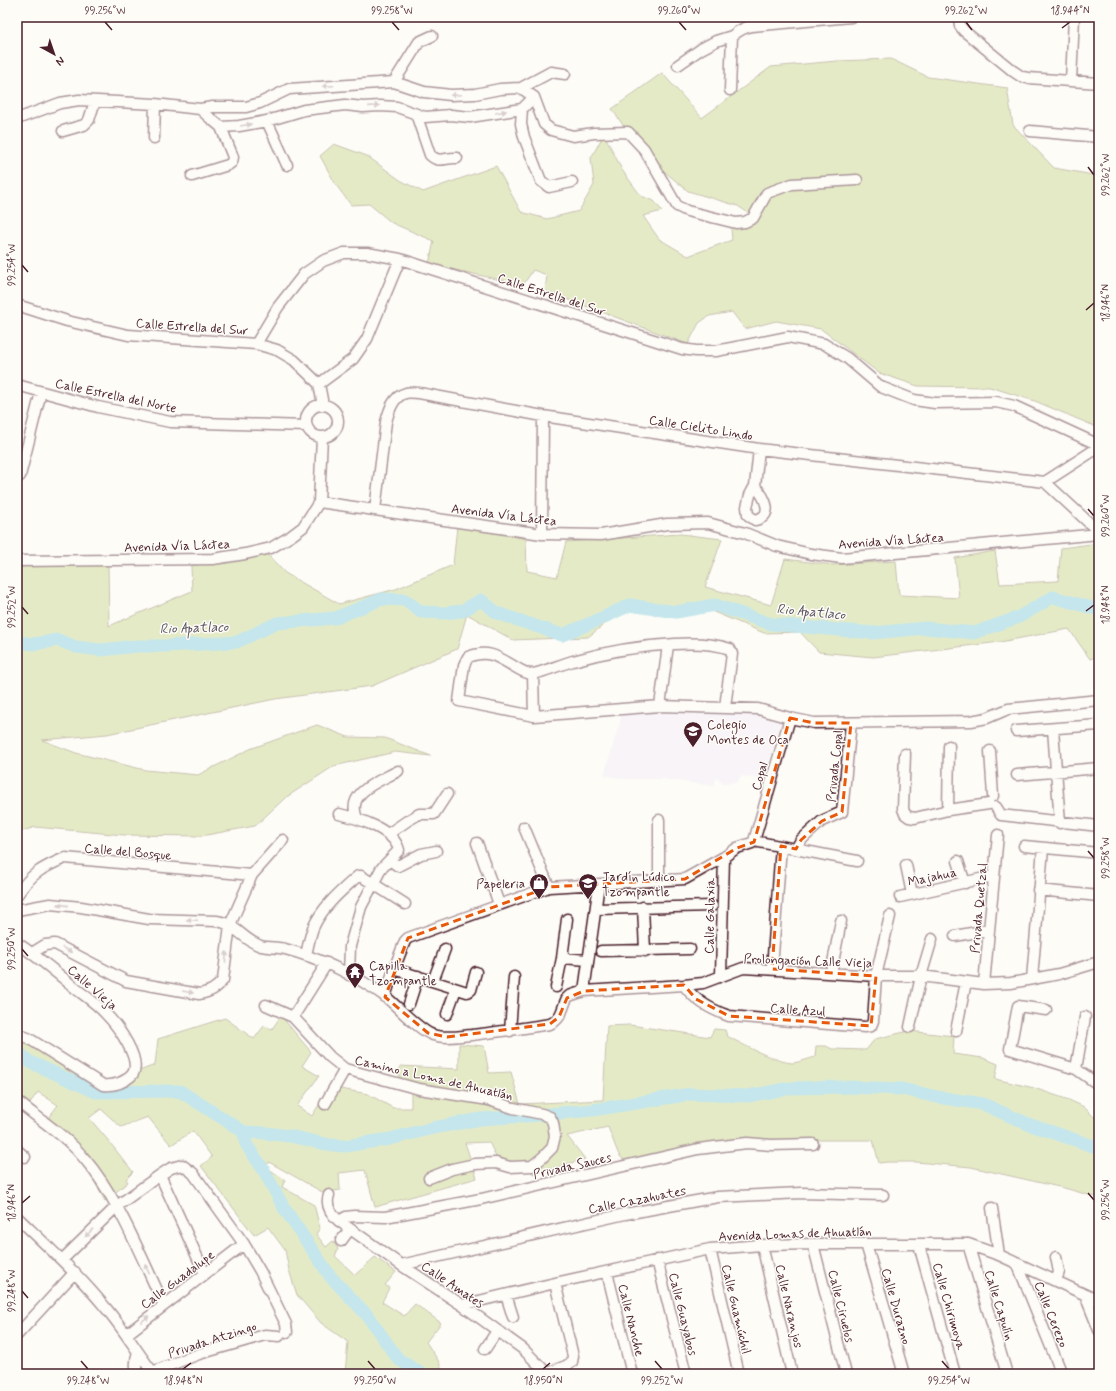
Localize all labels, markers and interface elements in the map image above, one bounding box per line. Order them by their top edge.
text: 99.256°W [85,4,125,18]
text: 99.258°W [371,4,413,18]
text: 99.260°W [658,4,700,18]
text: 99.262°W [945,4,987,18]
text: 18.944°N [1050,4,1090,18]
north arrow [34,34,74,74]
text: N [52,53,67,69]
one-way arrow [321,83,334,89]
one-way arrow [449,92,462,98]
one-way arrow [368,103,380,110]
one-way arrow [495,109,507,115]
one-way arrow [240,122,252,128]
text: 99.262°W [1099,154,1113,196]
text: 99.254°W [5,244,19,286]
street label: Calle Estrella del Sur [495,270,608,321]
text: 18.946°N [1099,284,1113,322]
street label: Calle Estrella del Sur [135,315,249,340]
street label: Calle Estrella del Norte [53,375,178,418]
street label: Calle Cielito Lindo [648,412,754,445]
text: 99.260°W [1099,495,1113,537]
street label: Avenida Vía Láctea [450,501,557,530]
street label: Avenida Vía Láctea [838,529,945,554]
street label: Avenida Vía Láctea [124,536,230,557]
text: 18.948°N [1099,585,1113,624]
text: 99.252°W [5,586,19,628]
water label: Rio Apatlaco [776,600,847,626]
water label: Rio Apatlaco [159,618,229,640]
place label: Colegio Montes de Oca [707,717,789,749]
school or university icon: Colegio Montes de Oca [682,720,704,748]
street label: Privada Copal [823,729,848,803]
street label: Copal [748,760,773,793]
text: 99.258°W [1099,837,1113,879]
street label: Calle del Bosque [84,840,172,865]
street label: Privada Quetzal [967,862,992,954]
street label: Majahua [906,864,959,891]
place label: Jardín Lúdico Tzompantle [602,869,675,901]
shop icon: Papeleria [528,872,550,900]
school or university icon: Jardín Lúdico Tzompantle [577,872,599,900]
place label: Papeleria [476,876,525,893]
street label: Calle Galaxia [701,878,720,954]
one-way arrow [57,902,69,908]
one-way arrow [186,917,198,924]
text: 99.250°W [5,928,19,970]
one-way arrow [61,947,73,953]
one-way arrow [223,951,229,963]
street label: Prolongación Calle Vieja [743,951,873,973]
place label: Capilla Tzompantle [369,958,437,990]
temple icon: Capilla Tzompantle [344,961,366,989]
street label: Calle Vieja [64,962,121,1014]
one-way arrow [182,989,194,995]
street label: Calle Azul [770,1000,826,1021]
street label: Camino a Loma de Ahuatlán [353,1052,515,1105]
street label: Privada Sauces [531,1149,613,1184]
text: 99.256°W [1099,1180,1113,1220]
street label: Calle Cazahuates [587,1183,688,1218]
text: 18.946°N [5,1184,19,1222]
street label: Avenida Lomas de Ahuatlán [718,1223,872,1246]
one-way arrow [84,1228,94,1238]
street label: Calle Guadalupe [137,1247,218,1314]
street label: Calle Amates [417,1258,487,1312]
street label: Calle Chirimoya [928,1261,969,1352]
street label: Calle Guamúchil [717,1263,754,1356]
street label: Calle Naranjos [771,1263,806,1350]
one-way arrow [144,1264,150,1275]
street label: Calle Durazno [877,1266,915,1346]
street label: Calle Ciruelos [823,1268,858,1345]
street label: Calle Capulín [980,1268,1017,1343]
text: 99.248°W [5,1270,19,1312]
street label: Calle Guayabos [664,1271,701,1358]
street label: Calle Cerezo [1030,1279,1072,1350]
street label: Calle Nanche [613,1282,648,1358]
one-way arrow [140,1315,151,1324]
street label: Privada Atzingo [166,1318,259,1363]
text: 99.248°W [67,1374,109,1388]
text: 18.948°N [164,1374,203,1388]
text: 99.250°W [354,1374,396,1388]
text: 18.950°N [524,1374,563,1388]
text: 99.252°W [641,1374,683,1388]
text: 99.254°W [928,1374,970,1388]

